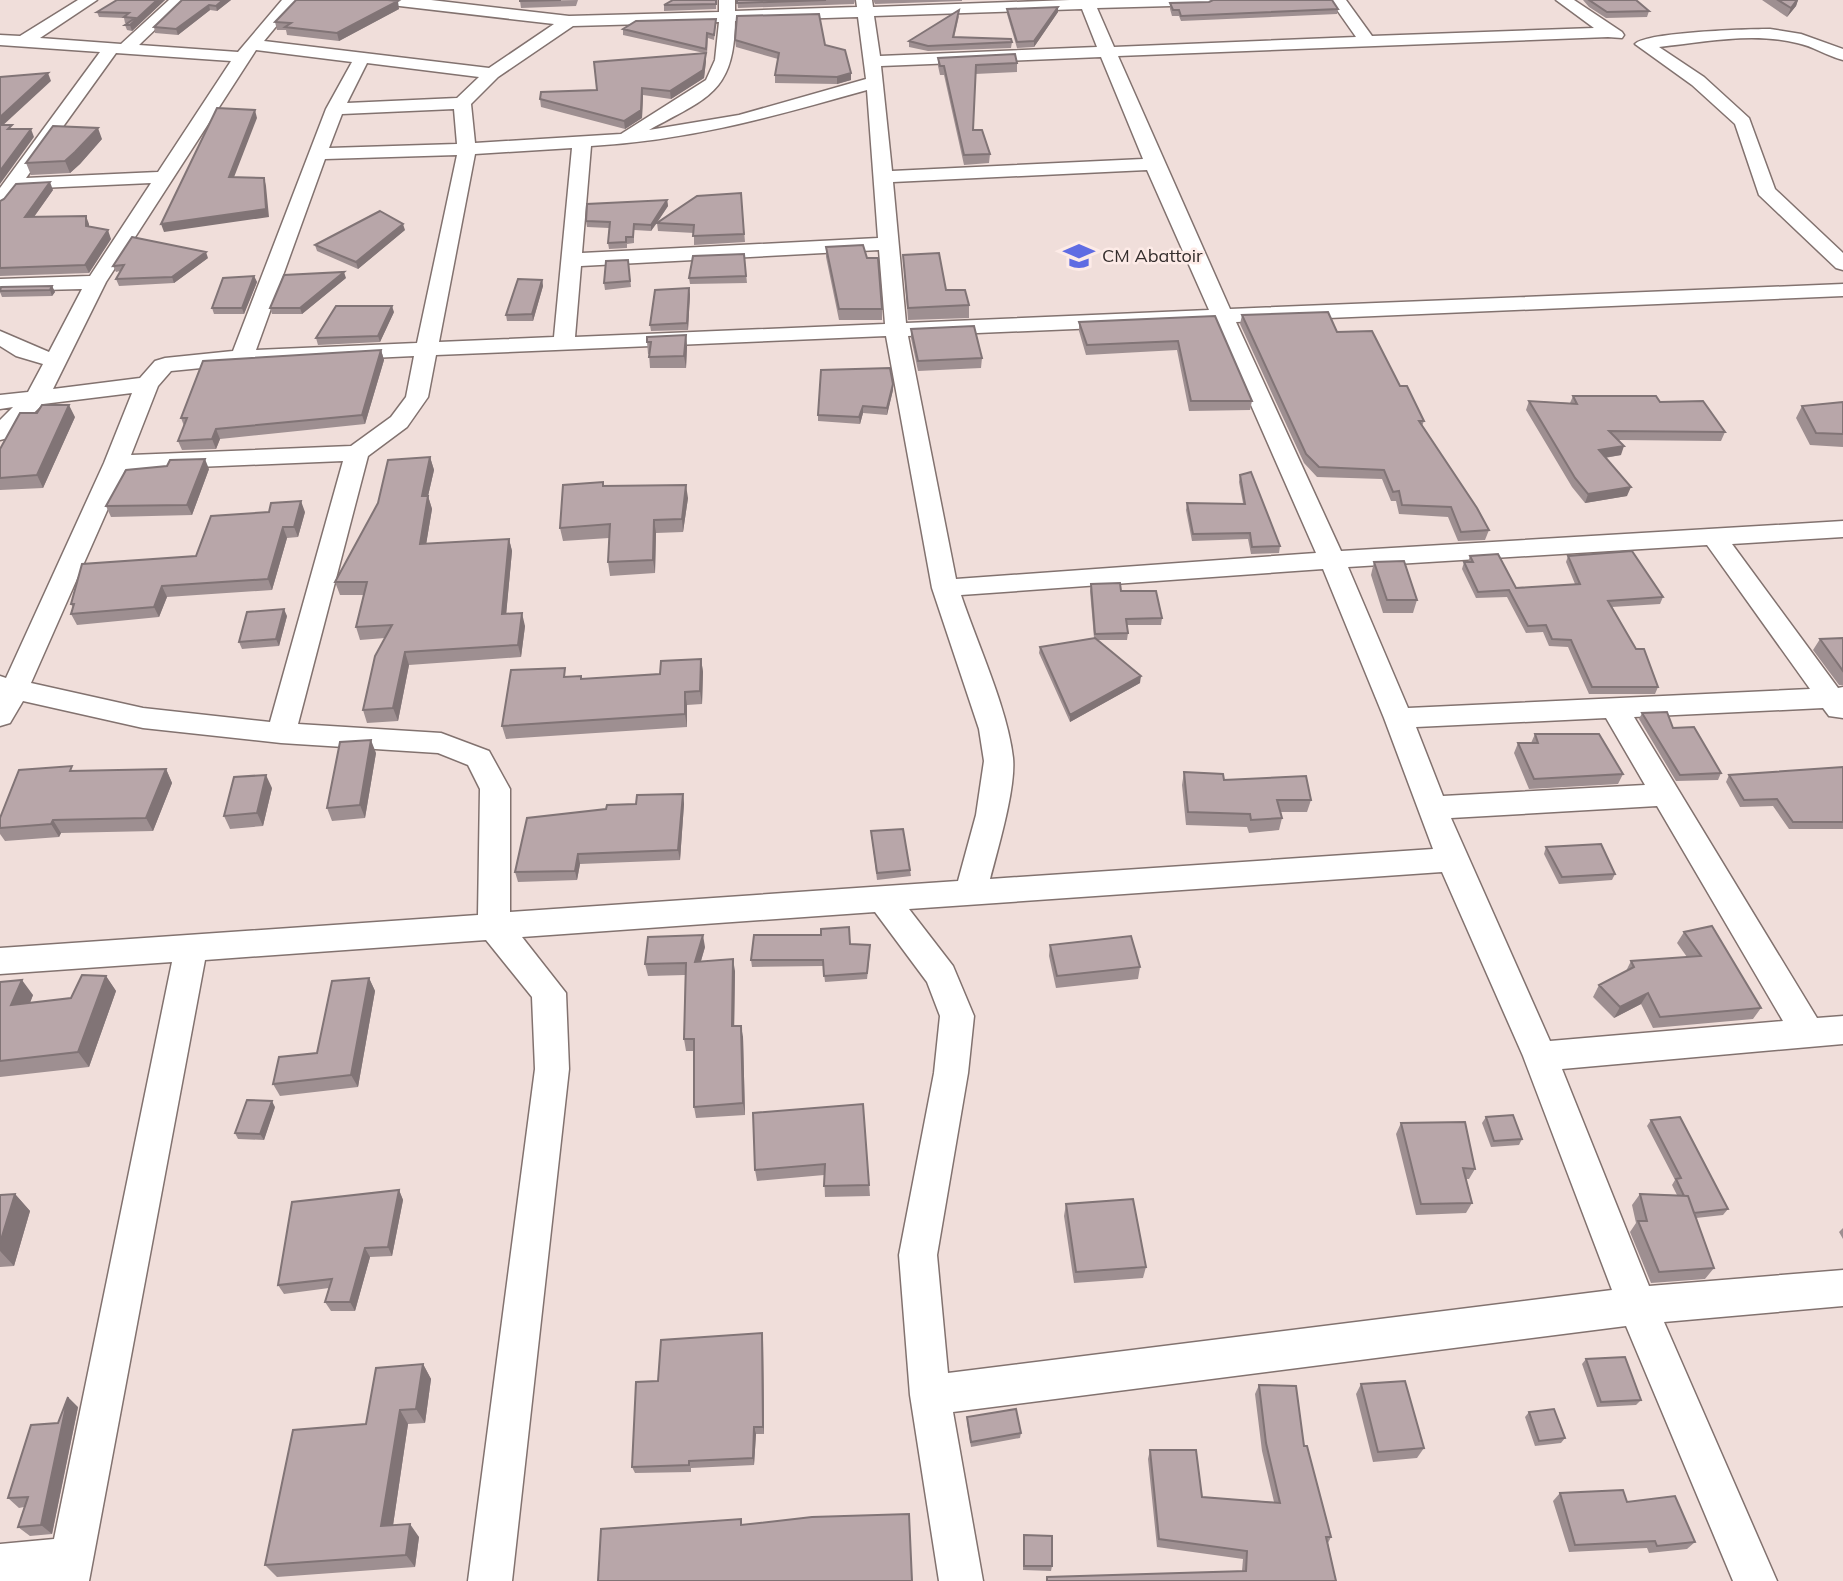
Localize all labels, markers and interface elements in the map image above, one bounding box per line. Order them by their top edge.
school or university icon: CM Abattoir [1062,239,1096,273]
place label: CM Abattoir [1102,244,1203,267]

